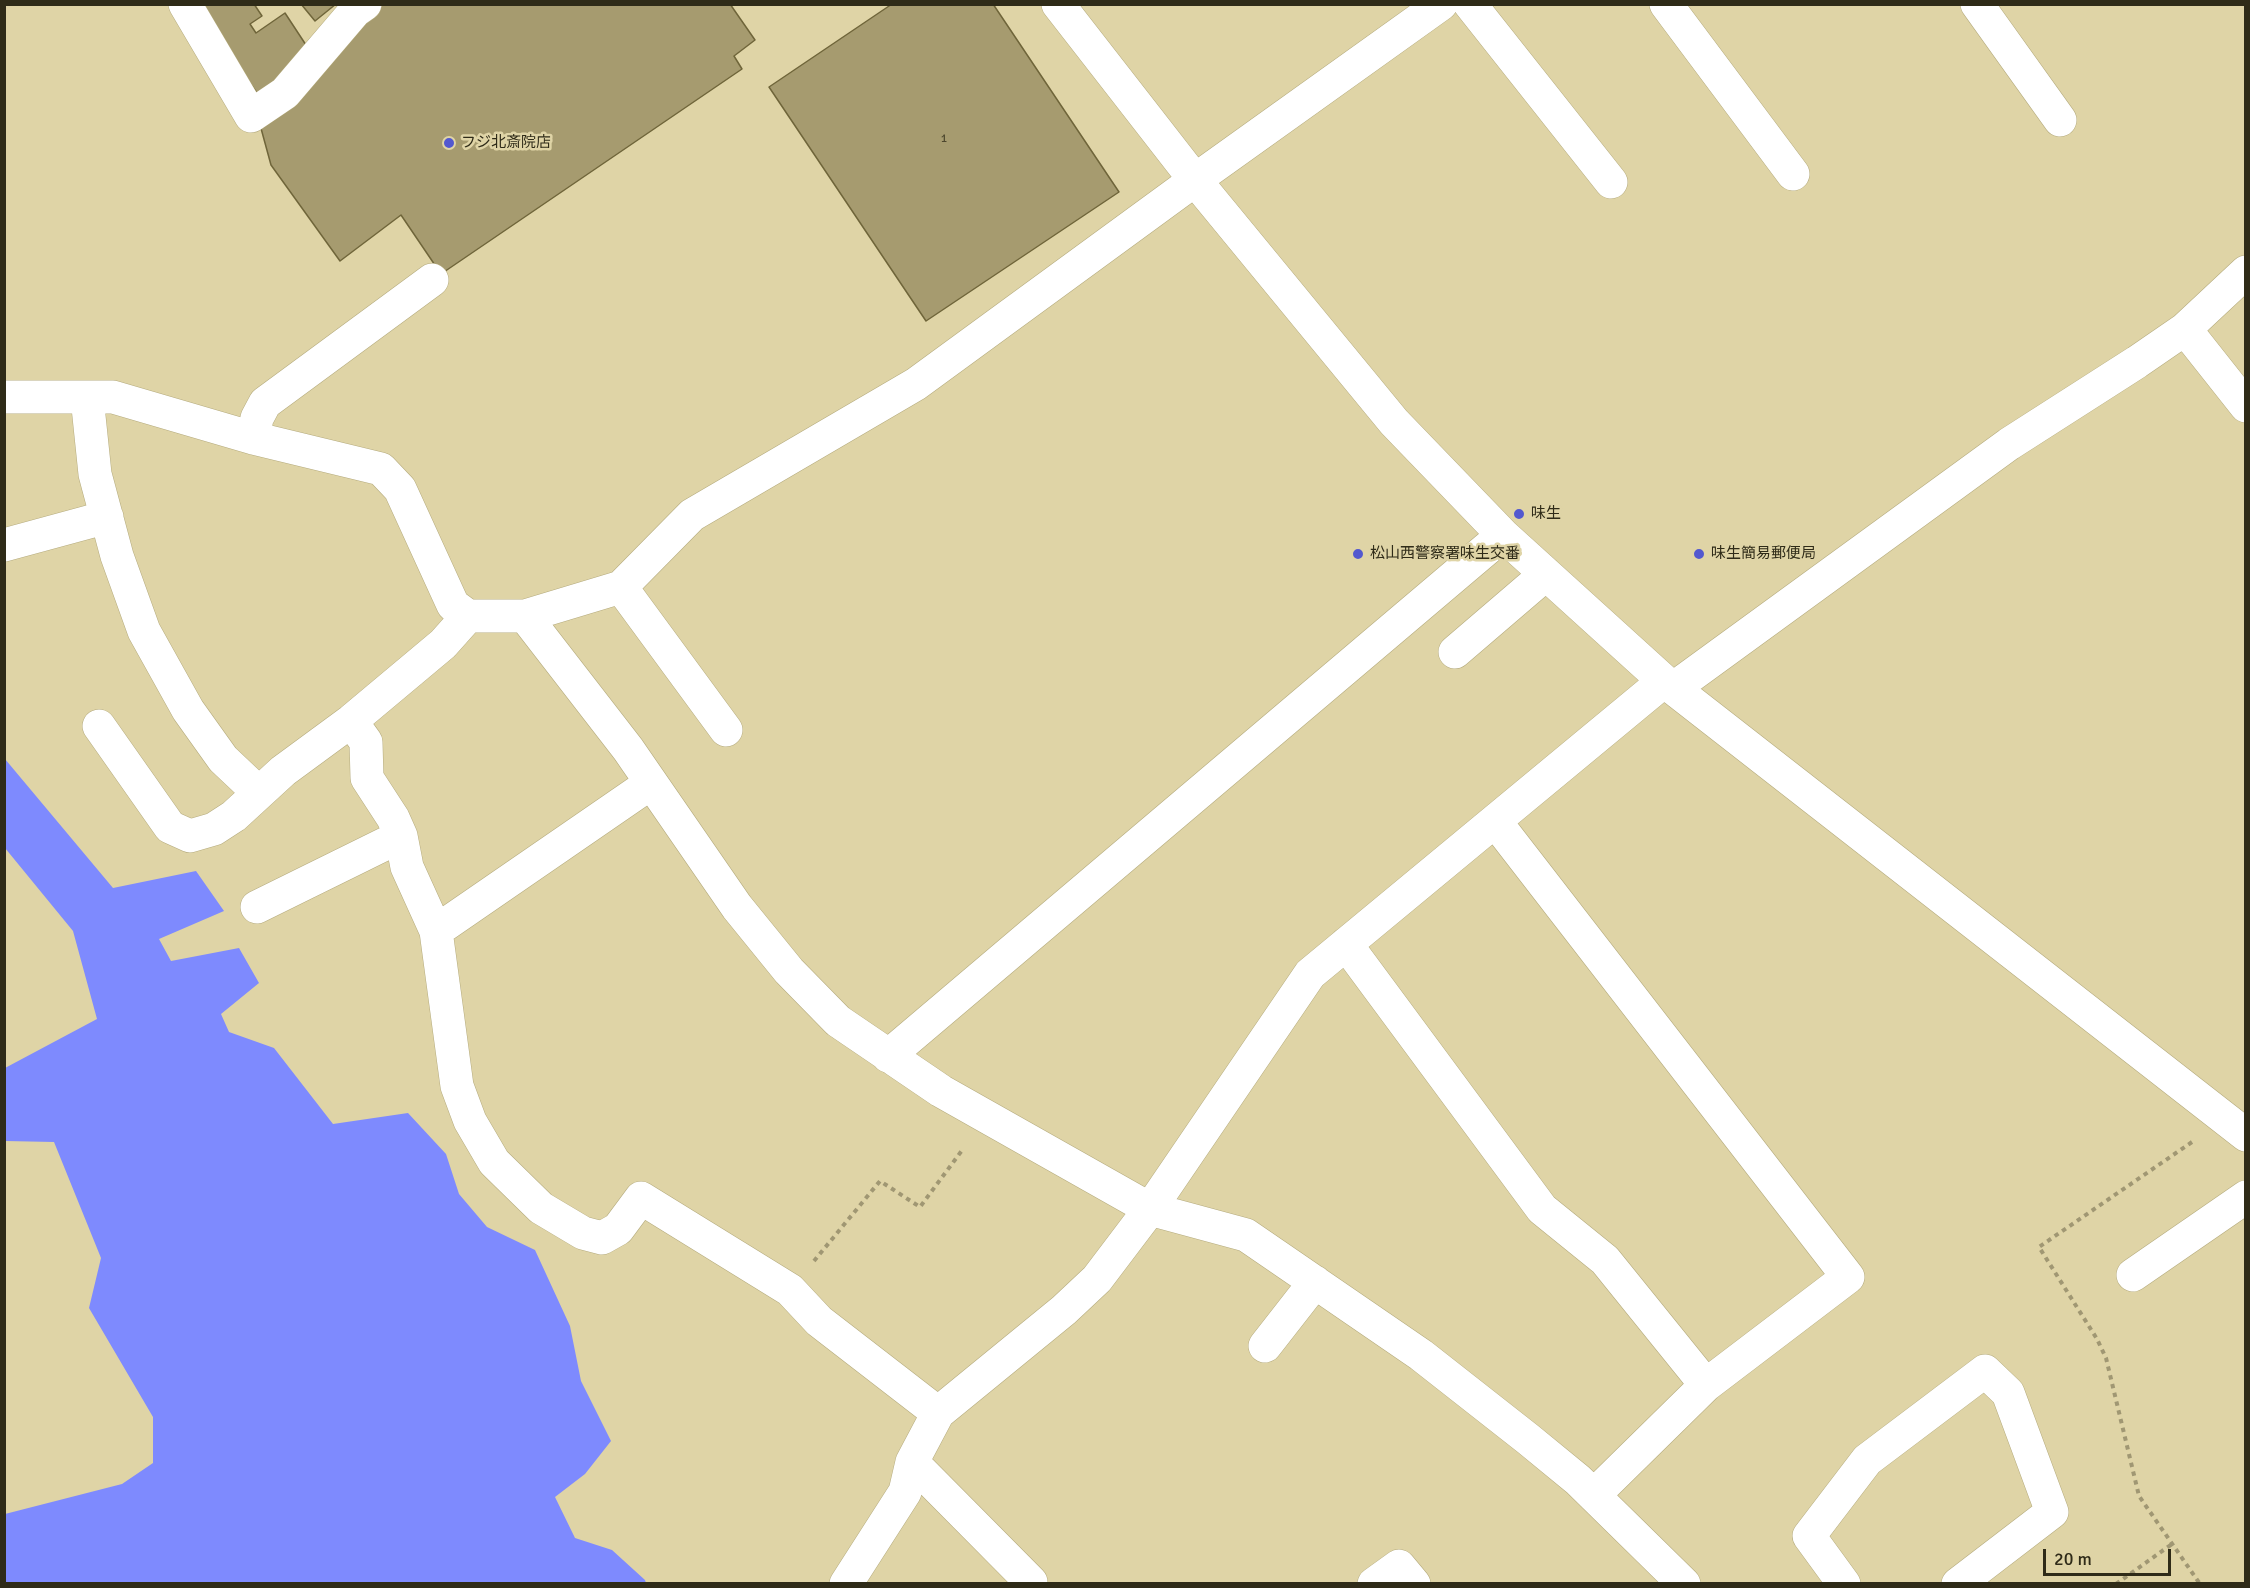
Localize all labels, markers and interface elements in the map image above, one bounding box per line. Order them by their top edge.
house number: 1 [941,132,947,146]
place label: フジ北斎院店 [461,134,551,152]
marker: フジ北斎院店 [442,136,456,150]
place label: 味生 [1531,505,1561,523]
marker: 味生 [1512,507,1526,521]
place label: 松山西警察署味生交番 [1370,545,1520,563]
place label: 味生簡易郵便局 [1711,545,1816,563]
marker: 松山西警察署味生交番 [1351,547,1365,561]
marker: 味生簡易郵便局 [1692,547,1706,561]
scale bar [2046,1537,2174,1575]
text: 20 m [2054,1548,2092,1570]

